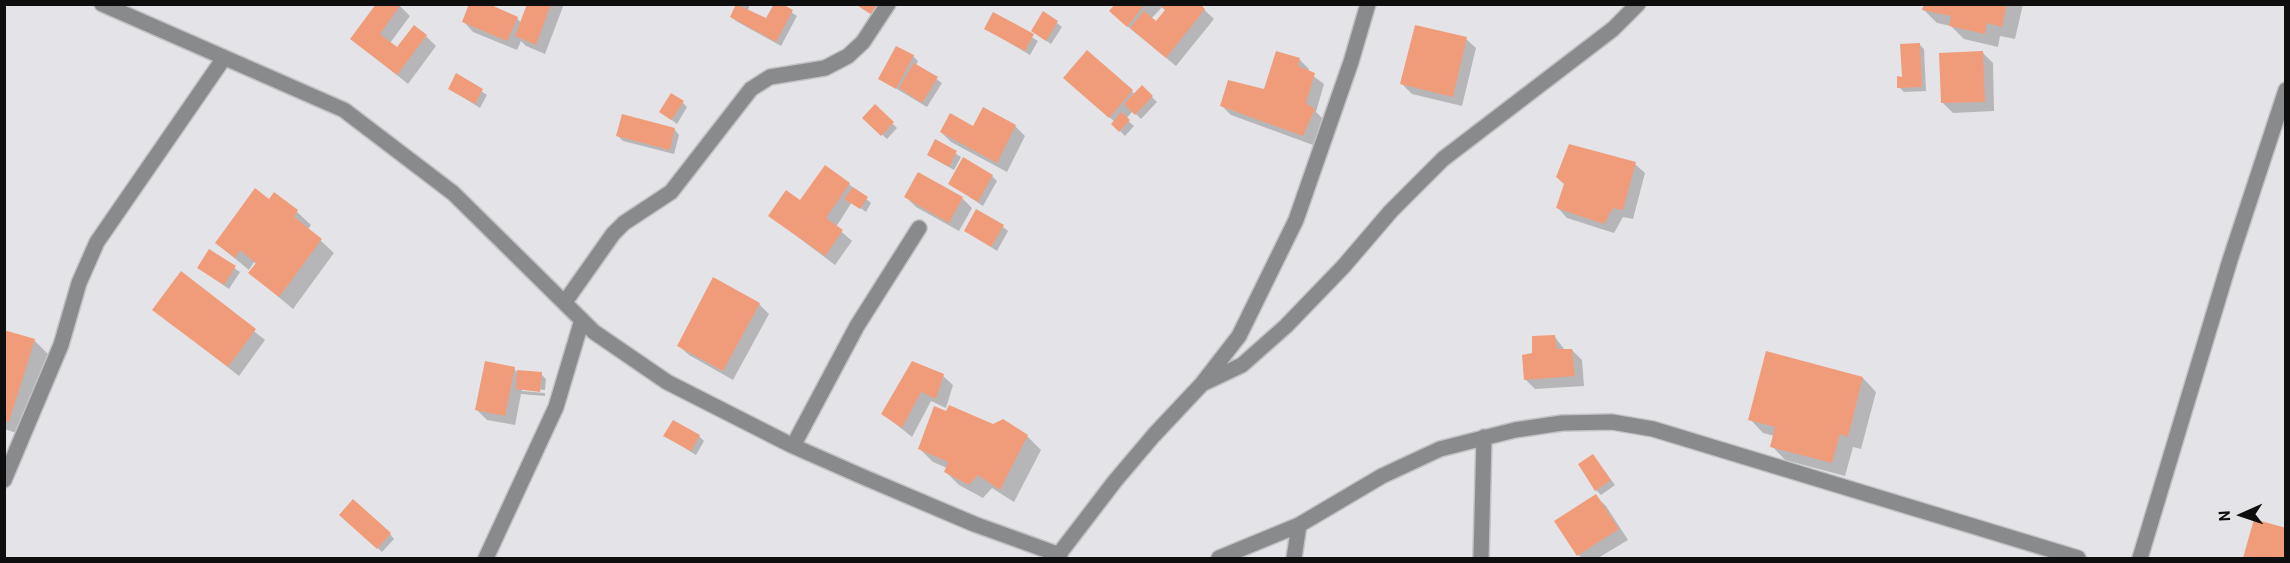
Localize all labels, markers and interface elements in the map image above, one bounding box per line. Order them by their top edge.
north arrow [2212,485,2272,545]
text: N [2214,510,2233,522]

